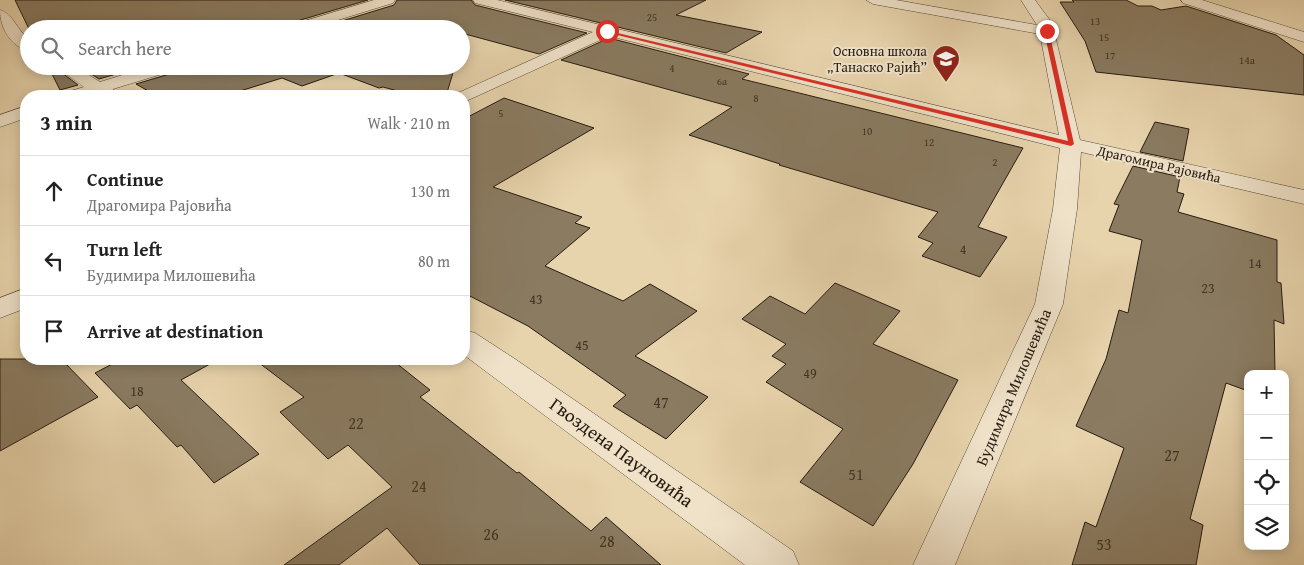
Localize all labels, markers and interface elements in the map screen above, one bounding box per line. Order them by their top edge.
house number: 25 [647,9,657,25]
house number: 13 [1090,13,1100,29]
search box [20,20,470,75]
route start [596,20,619,43]
route end [1036,20,1059,43]
house number: 15 [1099,29,1109,45]
icon: search [38,34,66,62]
text: Search here [78,34,172,62]
place label: Основна школа „Танаско Рајић” [827,41,927,77]
school or university icon: Основна школа „Танаско Рајић” [931,44,961,83]
house number: 17 [1105,47,1115,63]
house number: 14a [1239,52,1256,68]
house number: 4 [669,60,675,76]
house number: 6a [717,73,728,89]
house number: 8 [753,90,759,106]
house number: 5 [498,105,504,121]
text: 3 min [40,107,92,138]
text: Walk · 210 m [367,111,450,135]
house number: 10 [862,123,872,139]
house number: 12 [924,134,934,150]
street label: Драгомира Рајовића [1094,140,1223,188]
house number: 2 [992,154,998,170]
text: Continue [87,165,164,193]
icon: ahead [40,177,68,205]
text: 130 m [410,179,450,203]
text: Драгомира Рајовића [87,193,232,217]
text: Turn left [87,235,162,263]
house number: 4 [960,239,967,259]
icon: left [40,247,68,275]
text: 80 m [418,249,450,273]
house number: 14 [1248,253,1262,273]
text: Будимира Милошевића [87,263,256,287]
house number: 23 [1201,278,1215,298]
house number: 43 [529,289,543,309]
street label: Будимира Милошевића [969,304,1057,469]
icon: arrive [40,317,68,345]
text: Arrive at destination [87,317,263,345]
house number: 45 [575,335,589,355]
house number: 49 [803,363,817,383]
map controls [1244,370,1289,550]
button: + [1244,370,1289,415]
house number: 18 [130,381,144,401]
street label: Гвоздена Пауновића [544,390,700,514]
house number: 47 [653,390,669,414]
house number: 22 [348,411,364,435]
button: − [1244,415,1289,460]
house number: 27 [1164,443,1180,467]
button: locate [1244,460,1289,505]
house number: 51 [848,462,864,486]
house number: 24 [411,474,427,498]
button: layers [1244,505,1289,550]
house number: 26 [483,522,499,546]
house number: 28 [599,529,615,553]
house number: 53 [1096,532,1112,556]

